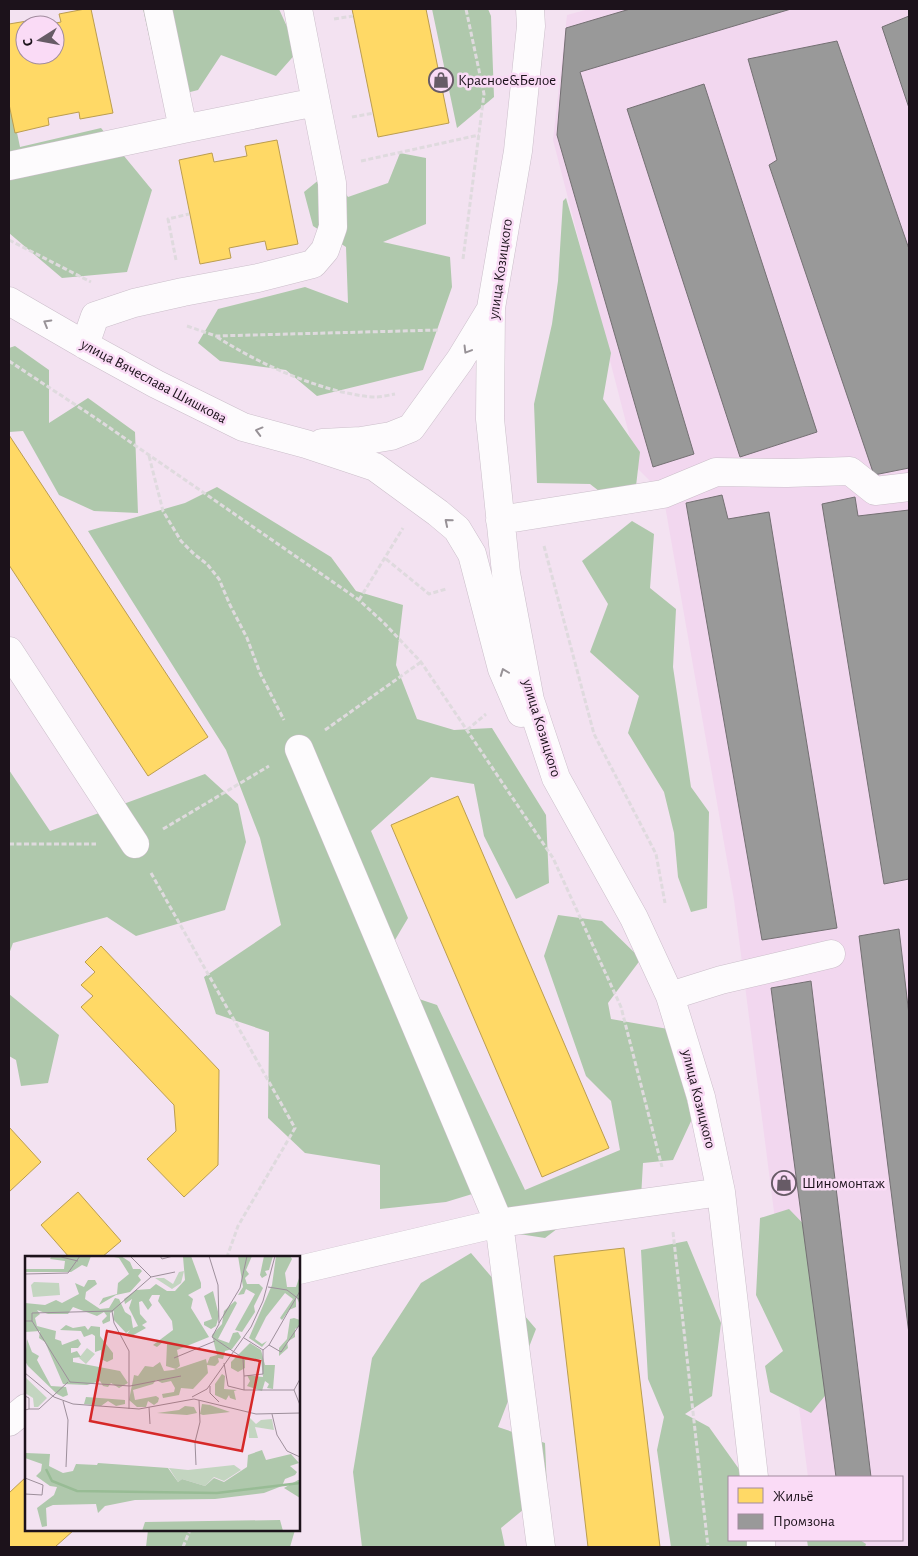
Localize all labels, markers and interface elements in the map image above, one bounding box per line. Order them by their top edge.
north arrow [15,15,65,65]
text: С [21,37,36,47]
shop icon: Красное&Белое [428,67,454,93]
place label: Красное&Белое [458,73,556,88]
street label: улица Козицкого [486,218,515,321]
one-way arrow [43,320,52,330]
street label: улица Вячеслава Шишкова [77,336,229,426]
one-way arrow [463,344,473,353]
one-way arrow [255,427,263,437]
one-way arrow [445,520,454,528]
one-way arrow [500,668,510,677]
street label: улица Козицкого [519,677,564,779]
street label: улица Козицкого [679,1047,718,1150]
shop icon: Шиномонтаж [771,1170,797,1196]
place label: Шиномонтаж [802,1176,885,1191]
inset map [25,1256,300,1531]
legend [728,1476,903,1541]
text: Жильё [773,1489,813,1504]
text: Промзона [773,1514,835,1529]

